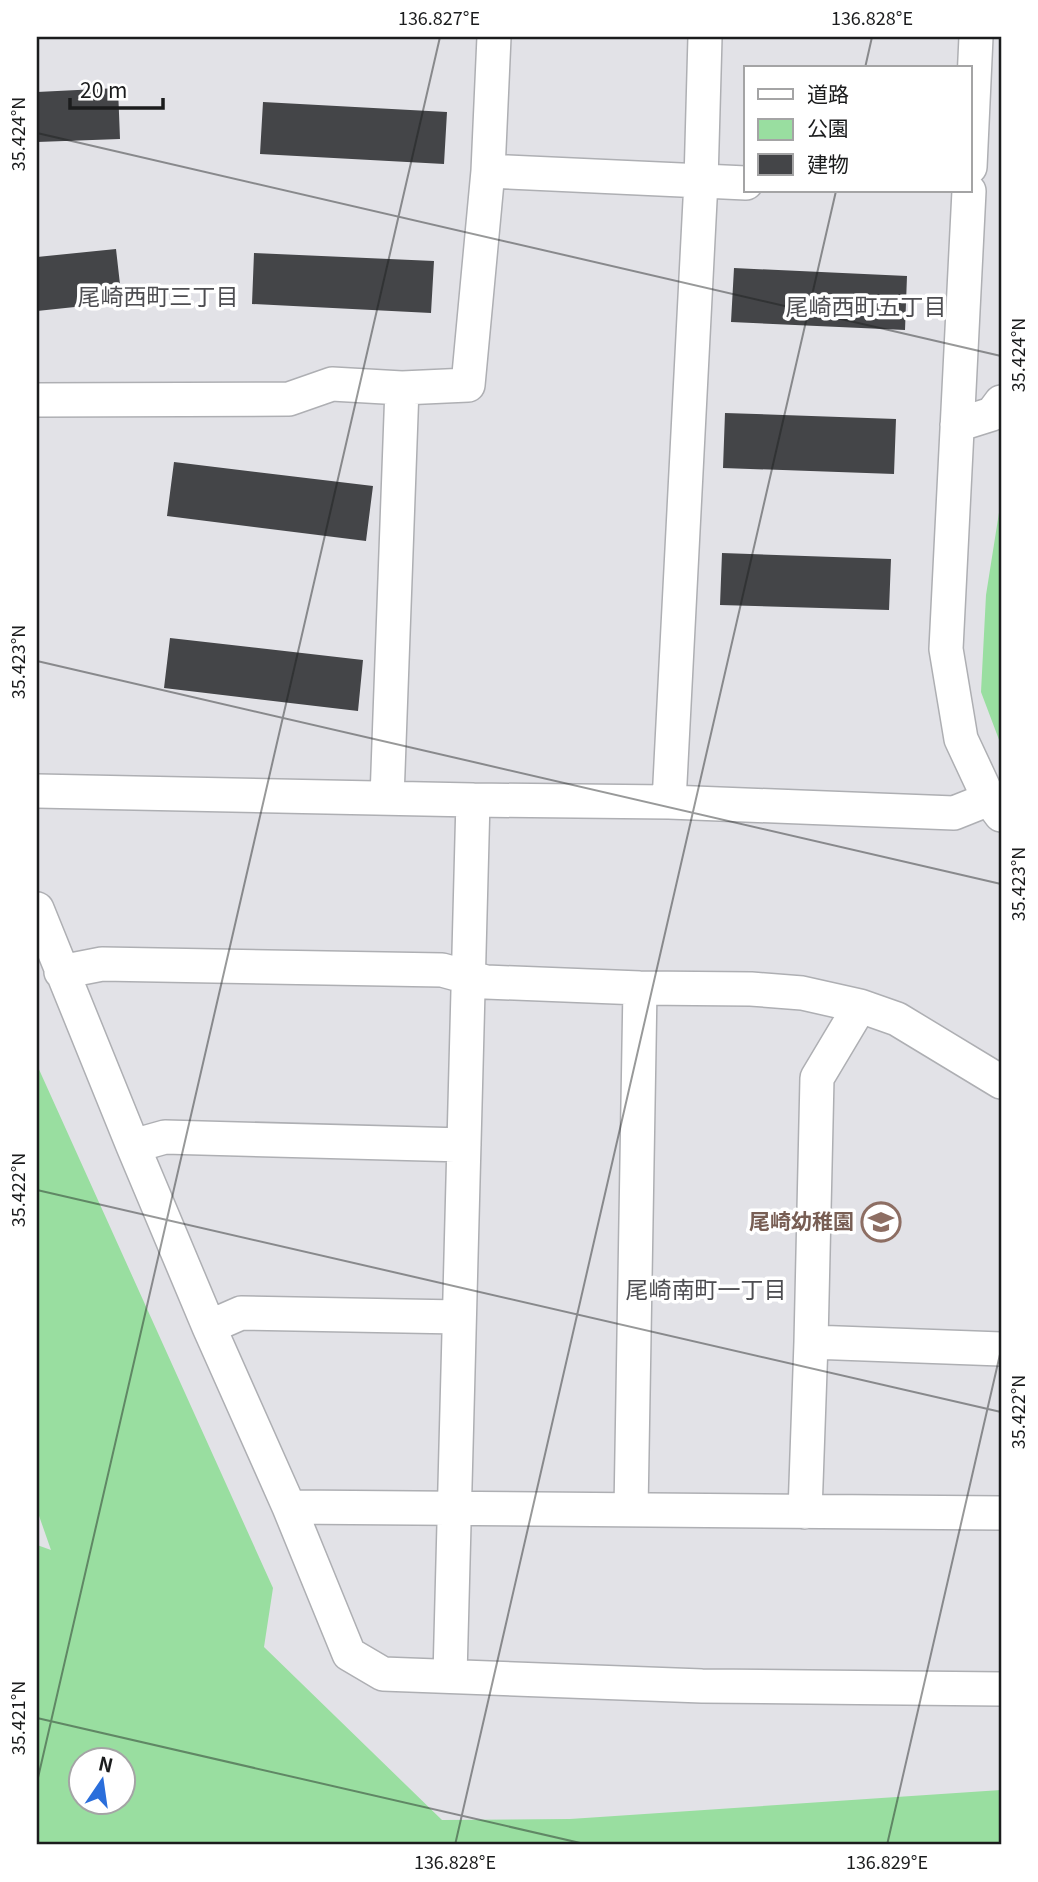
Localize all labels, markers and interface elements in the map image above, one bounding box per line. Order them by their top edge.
text: 136.827°E [398,4,480,30]
text: 136.828°E [831,4,913,30]
scale bar [70,66,163,110]
legend [744,66,972,192]
text: 20 m [80,74,127,104]
text: 道路 [807,78,849,108]
text: 35.424°N [4,97,30,171]
text: 公園 [807,112,849,142]
text: 建物 [807,148,849,178]
district label: 尾崎西町三丁目 [78,278,239,312]
district label: 尾崎西町五丁目 [786,288,947,322]
text: 35.424°N [1004,318,1030,392]
text: 35.423°N [4,625,30,699]
text: 35.423°N [1004,847,1030,921]
text: 35.422°N [4,1153,30,1227]
school or university icon: 尾崎幼稚園 [860,1201,902,1243]
place label: 尾崎幼稚園 [749,1205,854,1235]
district label: 尾崎南町一丁目 [626,1271,787,1305]
text: 35.422°N [1004,1375,1030,1449]
text: 35.421°N [4,1681,30,1755]
north arrow [66,1745,136,1815]
text: N [96,1748,116,1778]
text: 136.828°E [414,1848,496,1874]
text: 136.829°E [846,1848,928,1874]

